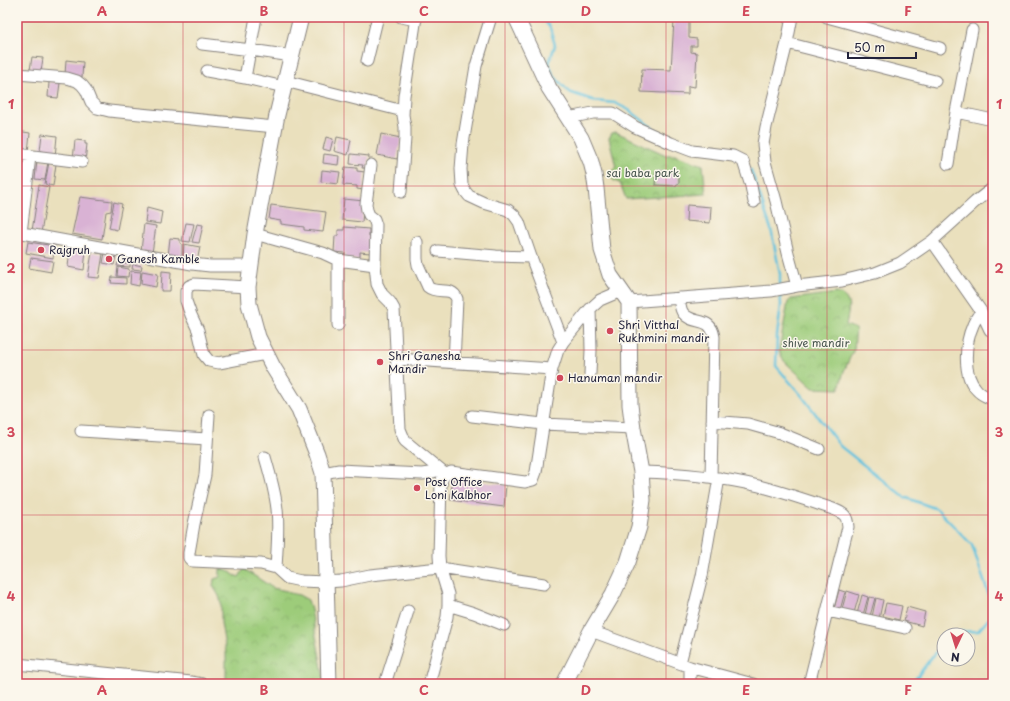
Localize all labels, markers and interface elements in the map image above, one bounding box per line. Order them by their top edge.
text: A [97,1,107,20]
text: B [260,1,269,20]
text: C [419,1,429,20]
text: D [581,1,591,20]
text: E [742,1,750,20]
text: F [904,1,912,20]
scale bar [848,34,916,60]
text: 50 m [854,38,885,56]
text: 1 [8,94,14,113]
text: 1 [996,94,1002,113]
park label: sai baba park [607,164,680,181]
place label: Rajgruh [49,241,90,258]
marker: Rajgruh [36,245,46,255]
place label: Ganesh Kamble [117,250,200,267]
marker: Ganesh Kamble [104,254,114,264]
text: 2 [6,258,16,277]
text: 2 [994,258,1004,277]
place label: Shri Vitthal Rukhmini mandir [618,316,709,346]
marker: Shri Vitthal Rukhmini mandir [605,326,615,336]
park label: shive mandir [783,334,849,351]
place label: Shri Ganesha Mandir [388,347,461,377]
marker: Shri Ganesha Mandir [375,357,385,367]
place label: Hanuman mandir [568,369,663,386]
marker: Hanuman mandir [555,373,565,383]
text: 3 [7,422,16,441]
text: 3 [995,422,1004,441]
place label: Post Office Loni Kalbhor [425,473,492,503]
marker: Post Office Loni Kalbhor [412,483,422,493]
text: 4 [7,586,16,605]
text: 4 [995,586,1004,605]
north arrow [936,627,976,667]
text: N [950,649,960,666]
text: A [97,680,107,699]
text: B [260,680,269,699]
text: C [419,680,429,699]
text: D [581,680,591,699]
text: E [742,680,750,699]
text: F [904,680,912,699]

